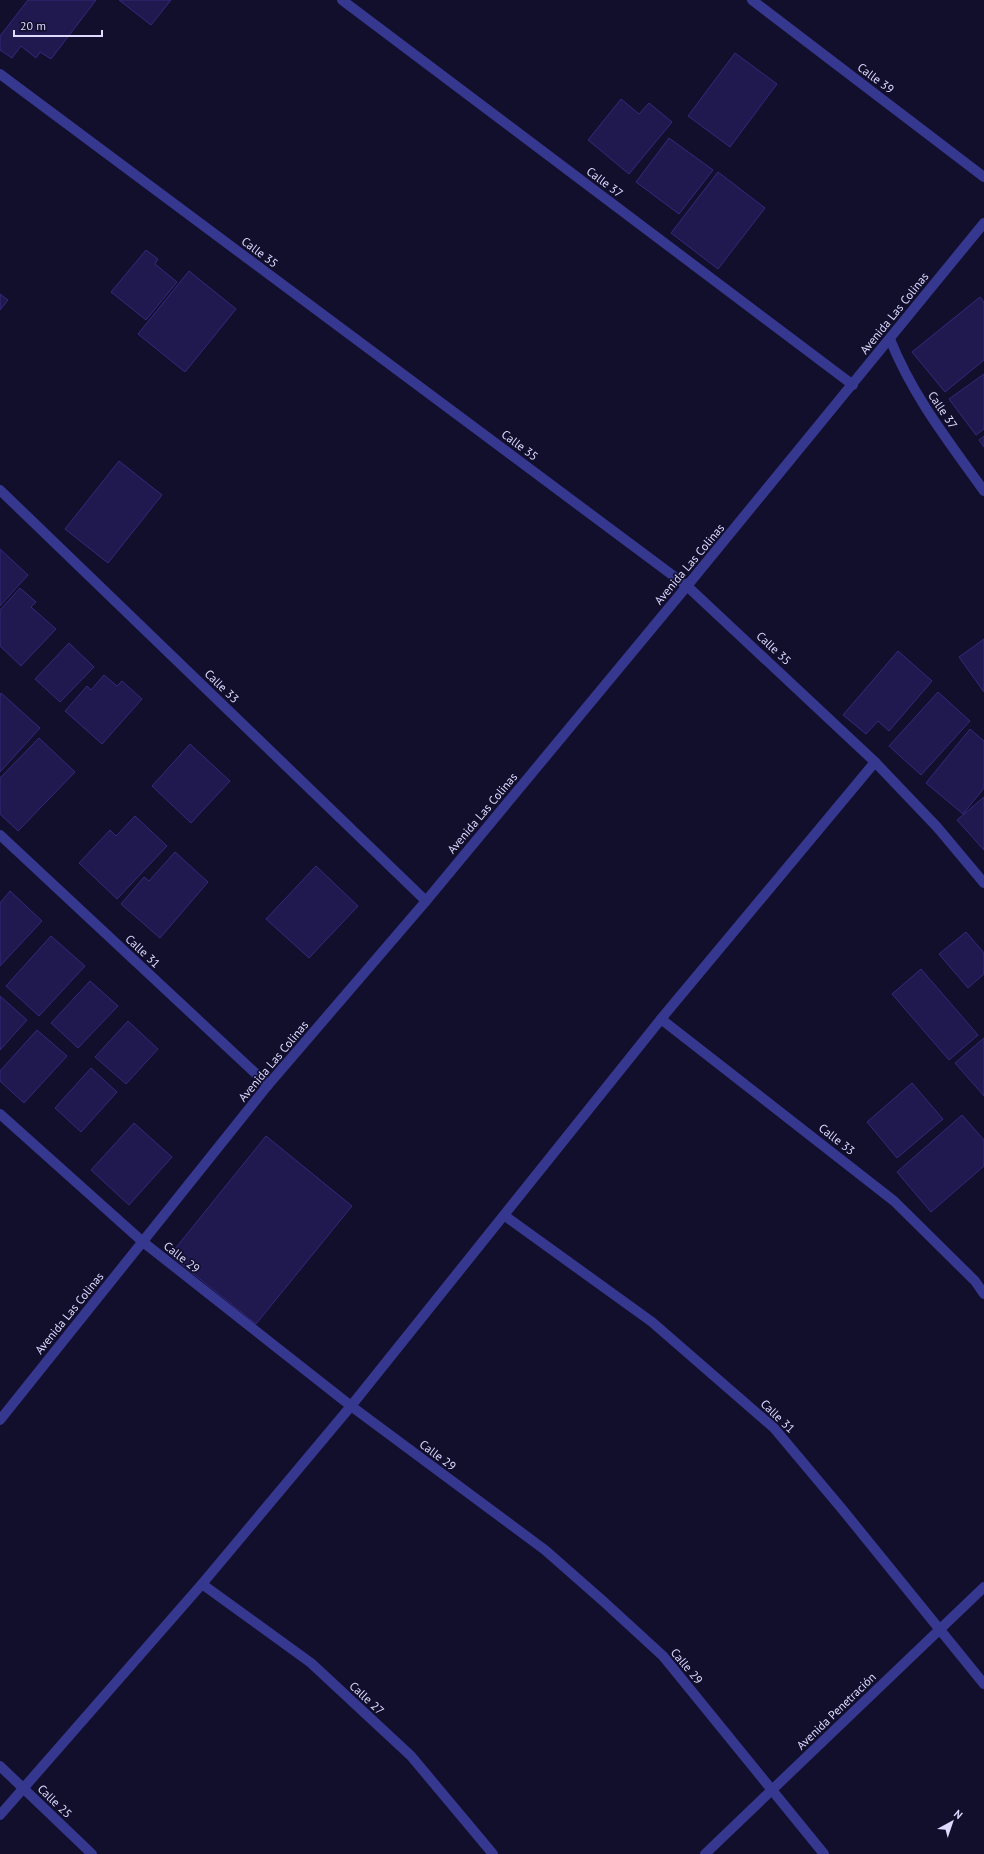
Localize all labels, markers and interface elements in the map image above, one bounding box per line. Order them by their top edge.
scale bar [14,12,102,38]
text: 20 m [20,18,46,33]
street label: Calle 39 [855,59,897,97]
street label: Calle 37 [584,163,626,201]
street label: Calle 35 [239,233,281,271]
street label: Avenida Las Colinas [856,269,932,357]
street label: Calle 37 [925,388,961,432]
street label: Calle 35 [499,426,541,464]
street label: Avenida Las Colinas [651,520,727,608]
street label: Calle 35 [754,628,794,668]
street label: Calle 33 [202,666,242,706]
street label: Avenida Las Colinas [444,769,520,857]
street label: Calle 31 [123,931,163,971]
street label: Avenida Las Colinas [235,1017,311,1105]
street label: Calle 33 [816,1120,858,1158]
street label: Calle 29 [161,1238,203,1276]
street label: Avenida Las Colinas [31,1269,107,1357]
street label: Calle 31 [758,1396,798,1436]
street label: Calle 29 [417,1436,459,1474]
street label: Calle 29 [668,1645,706,1687]
street label: Avenida Penetración [793,1669,879,1753]
street label: Calle 27 [347,1678,387,1718]
street label: Calle 25 [35,1781,75,1821]
north arrow [932,1802,972,1842]
text: N [951,1807,966,1822]

